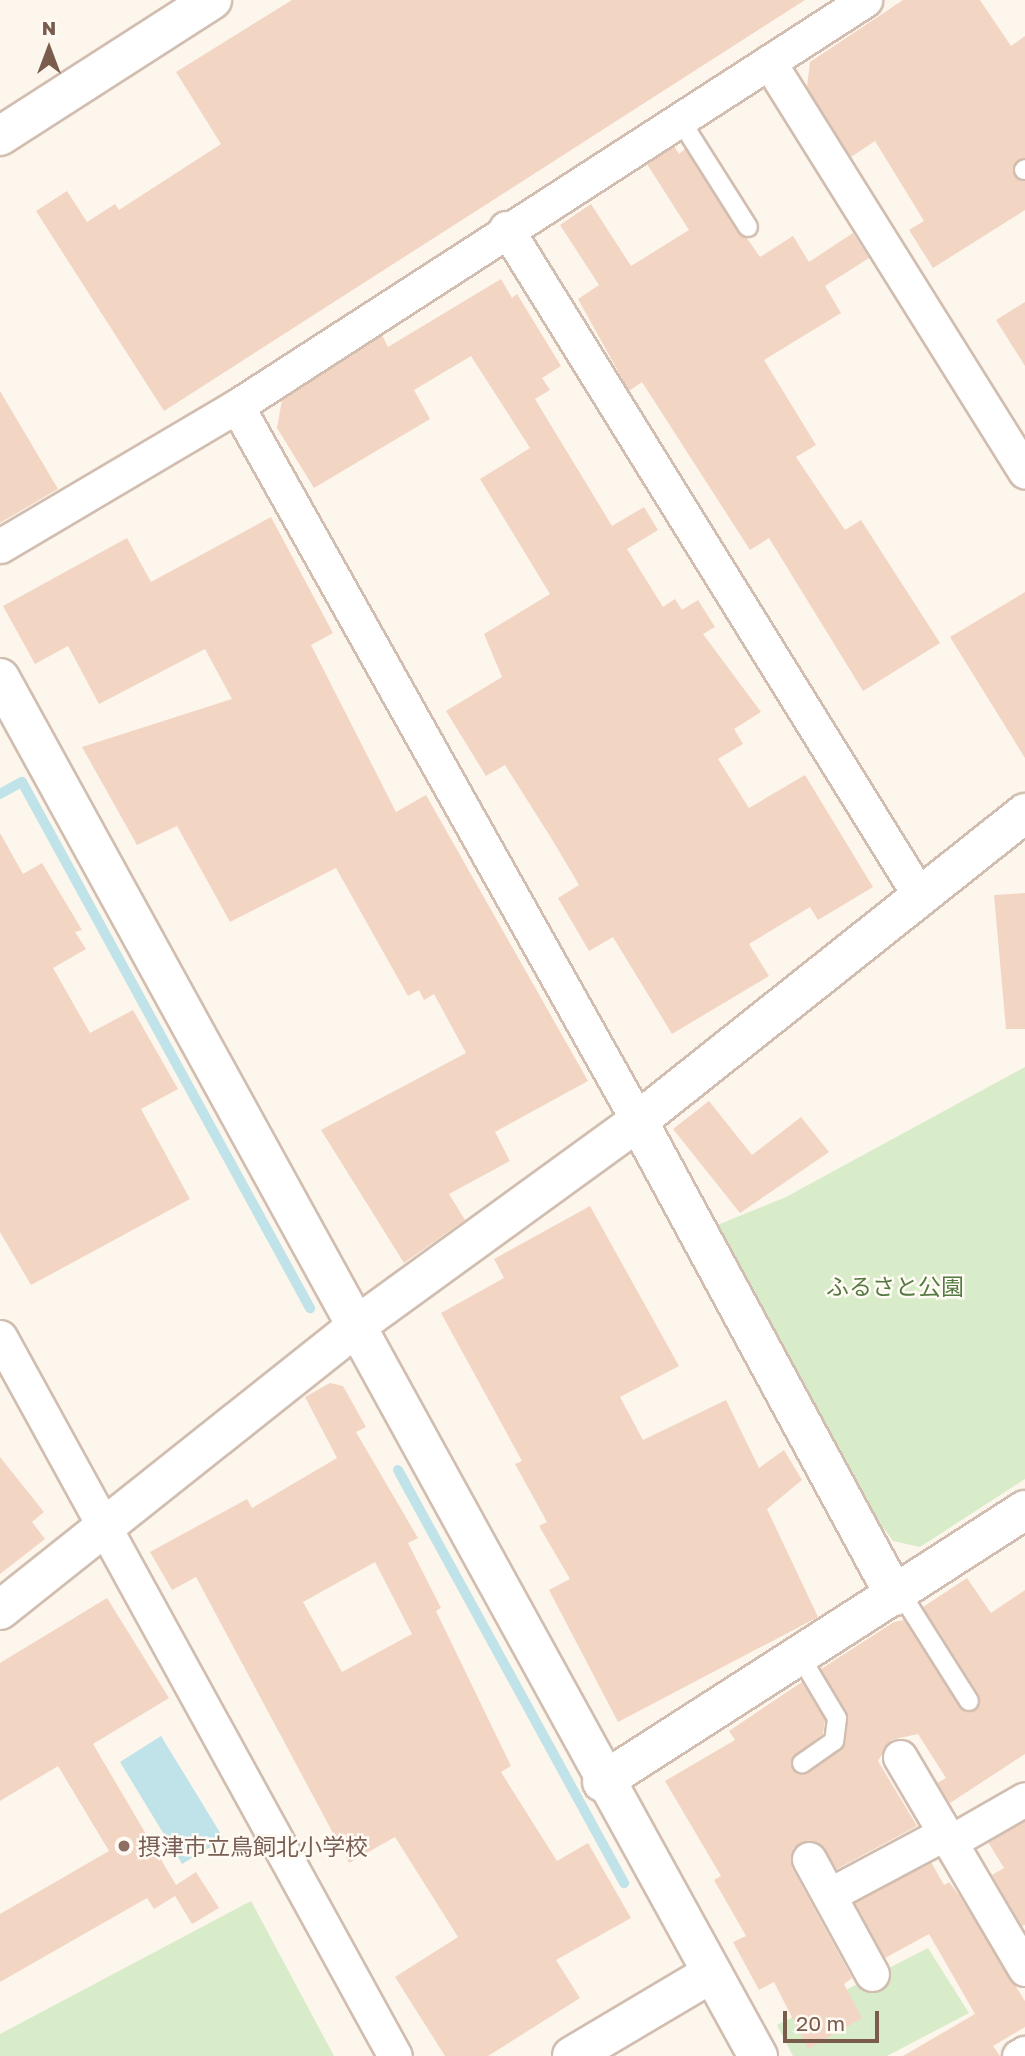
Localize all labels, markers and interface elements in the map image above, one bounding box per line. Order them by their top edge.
north arrow [14,14,84,84]
text: N [42,16,56,39]
park label: ふるさと公園 [826,1272,964,1300]
place label: 摂津市立鳥飼北小学校 [138,1832,368,1860]
marker: 摂津市立鳥飼北小学校 [116,1838,132,1854]
scale bar [787,1996,883,2040]
text: 20 m [796,2010,845,2036]

